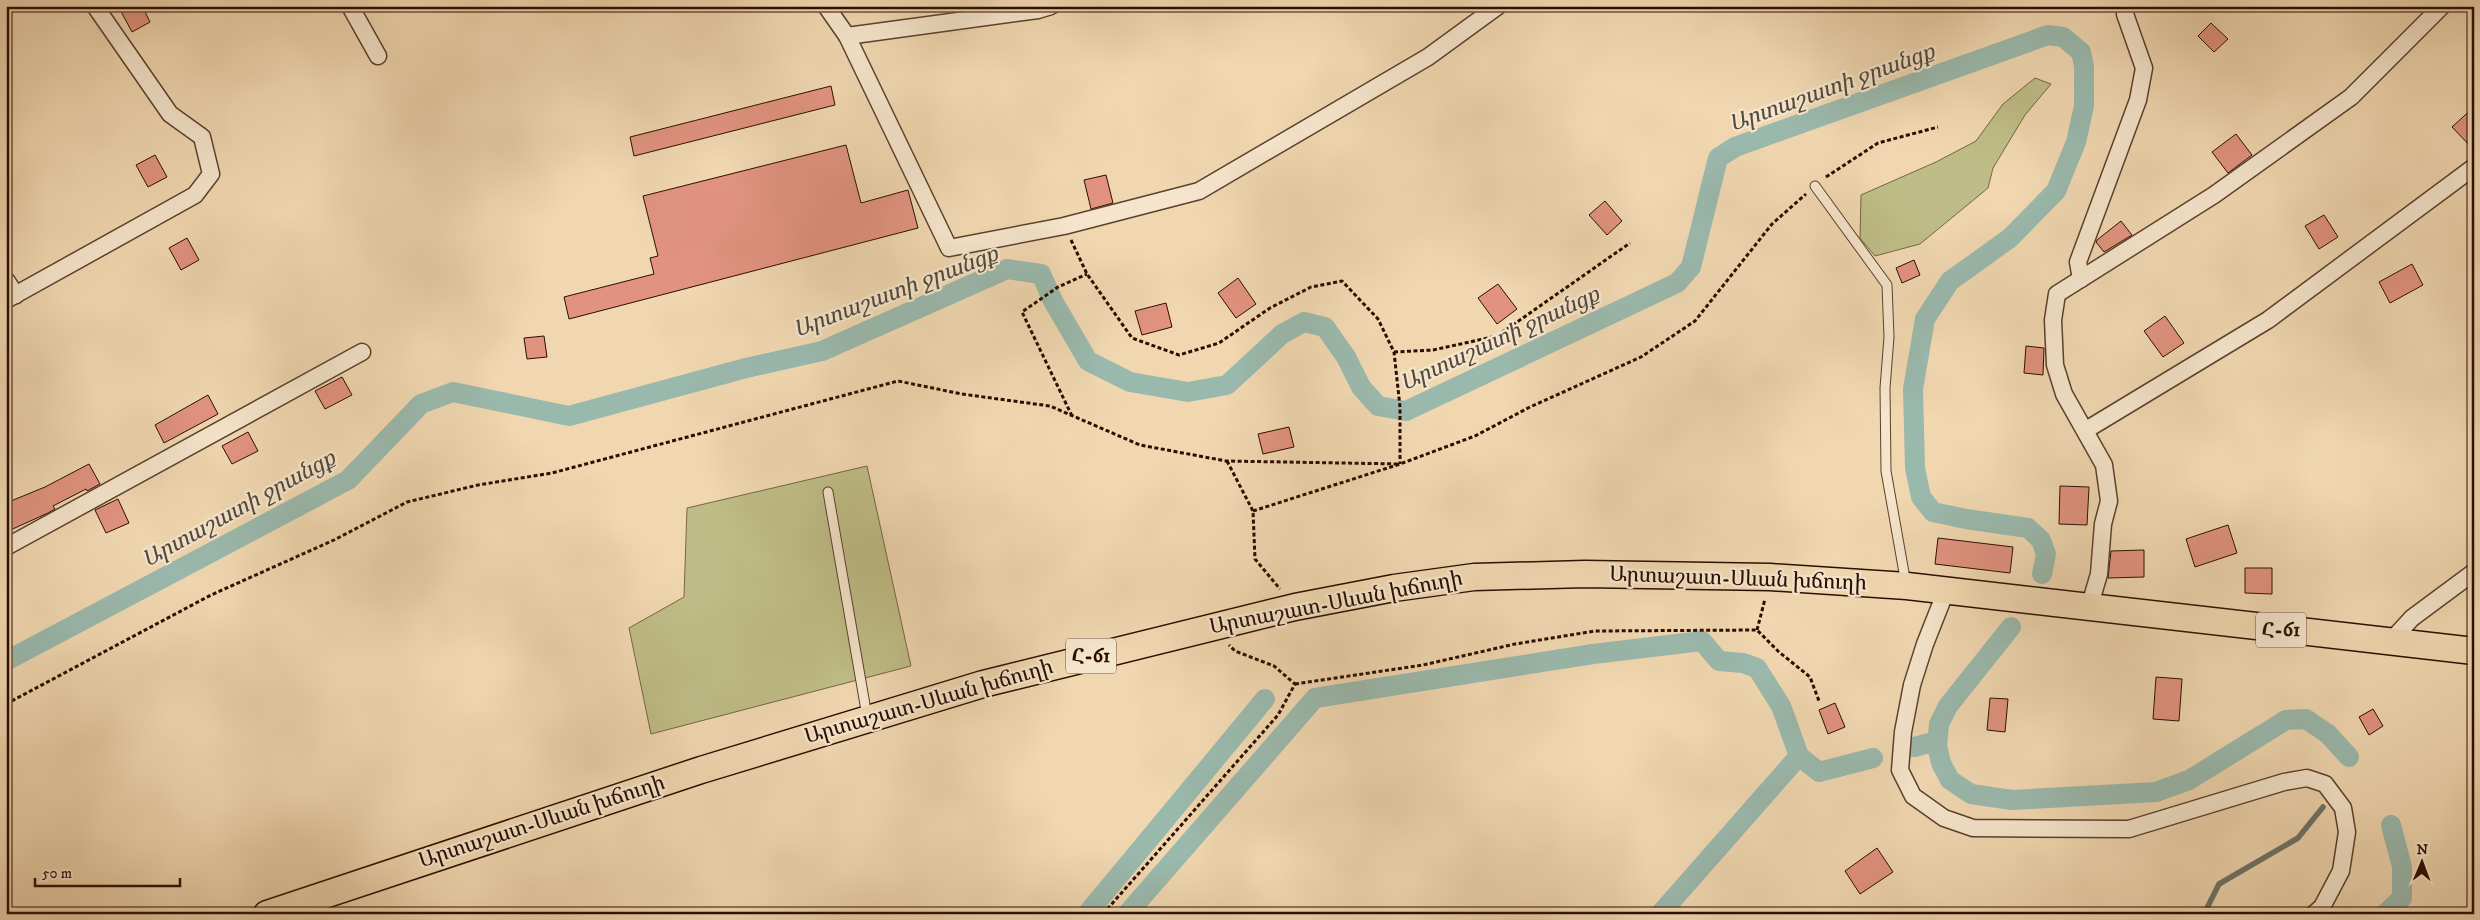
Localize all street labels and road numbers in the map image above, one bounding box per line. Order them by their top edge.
street label: Արտաշատ-Սևան խճուղի [1609,562,1867,596]
street label: Արտաշատ-Սևան խճուղի [1207,566,1465,640]
road number: Հ-61 [2256,612,2306,648]
road number: Հ-61 [1066,638,1116,674]
street label: Արտաշատ-Սևան խճուղի [802,654,1056,750]
street label: Արտաշատ-Սևան խճուղի [416,770,668,874]

